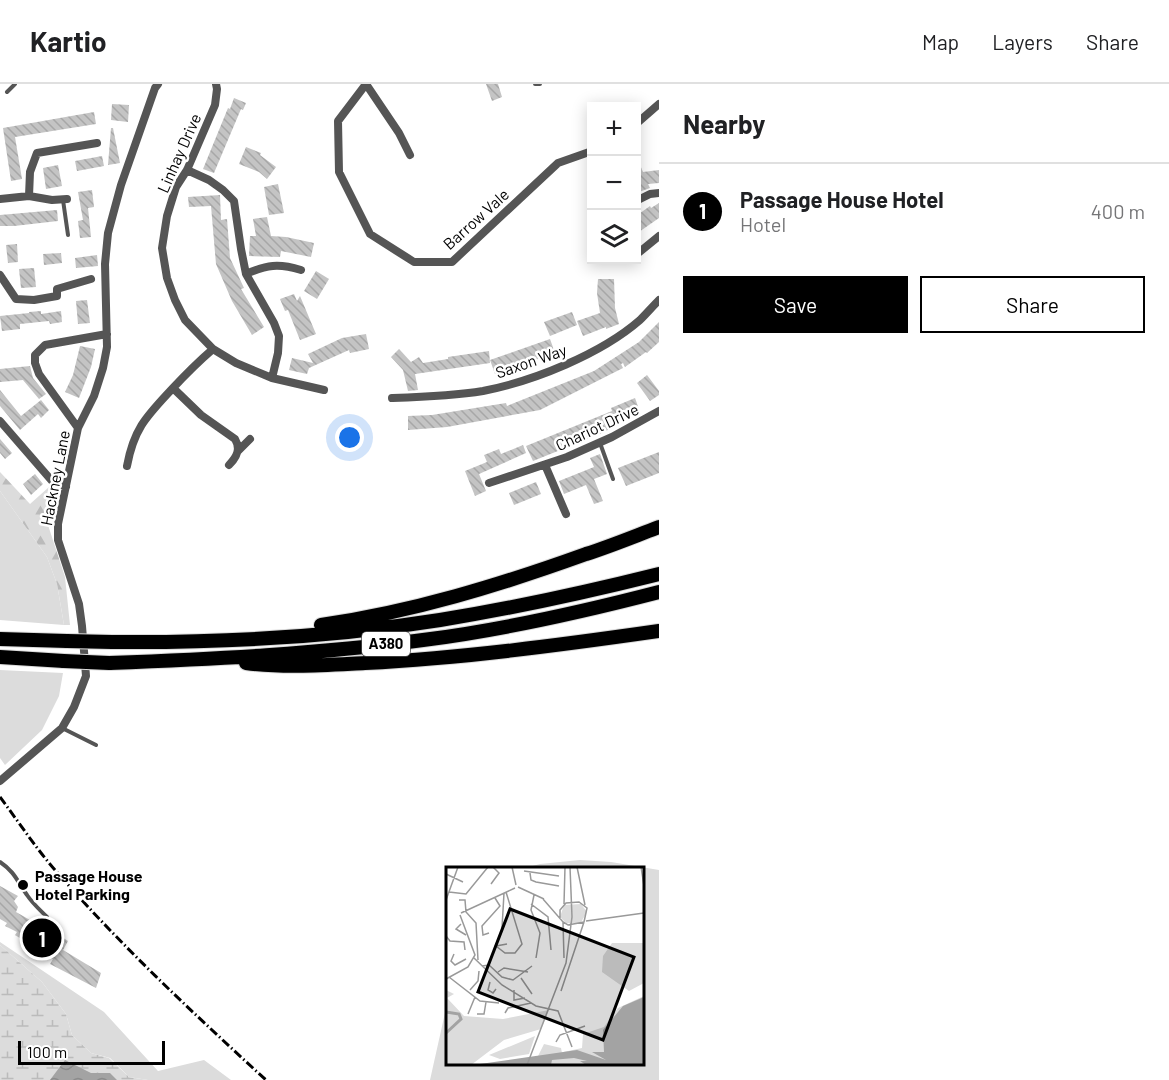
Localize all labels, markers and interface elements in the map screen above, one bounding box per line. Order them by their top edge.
text: Kartio [30,24,107,58]
text: Map [922,29,959,54]
text: Layers [992,29,1053,54]
text: Share [1086,29,1139,54]
map controls [587,102,641,264]
button: + [587,102,641,156]
text: Nearby [683,108,765,139]
street label: Linhay Drive [153,110,204,195]
button: − [587,156,641,210]
street label: Barrow Vale [439,184,512,253]
text: Passage House Hotel [740,186,944,212]
text: 1 [699,199,706,223]
text: 400 m [1091,199,1145,223]
button: layers [587,210,641,264]
text: Hotel [740,212,786,236]
button: Save [683,276,908,333]
button: Share [920,276,1145,333]
street label: Saxon Way [493,339,570,382]
street label: Chariot Drive [552,399,641,454]
your location [335,423,364,452]
street label: Hackney Lane [36,429,73,527]
road number: A380 [362,632,410,656]
place label: Passage House Hotel Parking [35,866,143,903]
inset map [446,867,644,1065]
marker: Passage House Hotel Parking [16,878,30,892]
pin: 1 [22,916,62,960]
scale bar [18,1038,165,1066]
text: 100 m [27,1042,67,1061]

